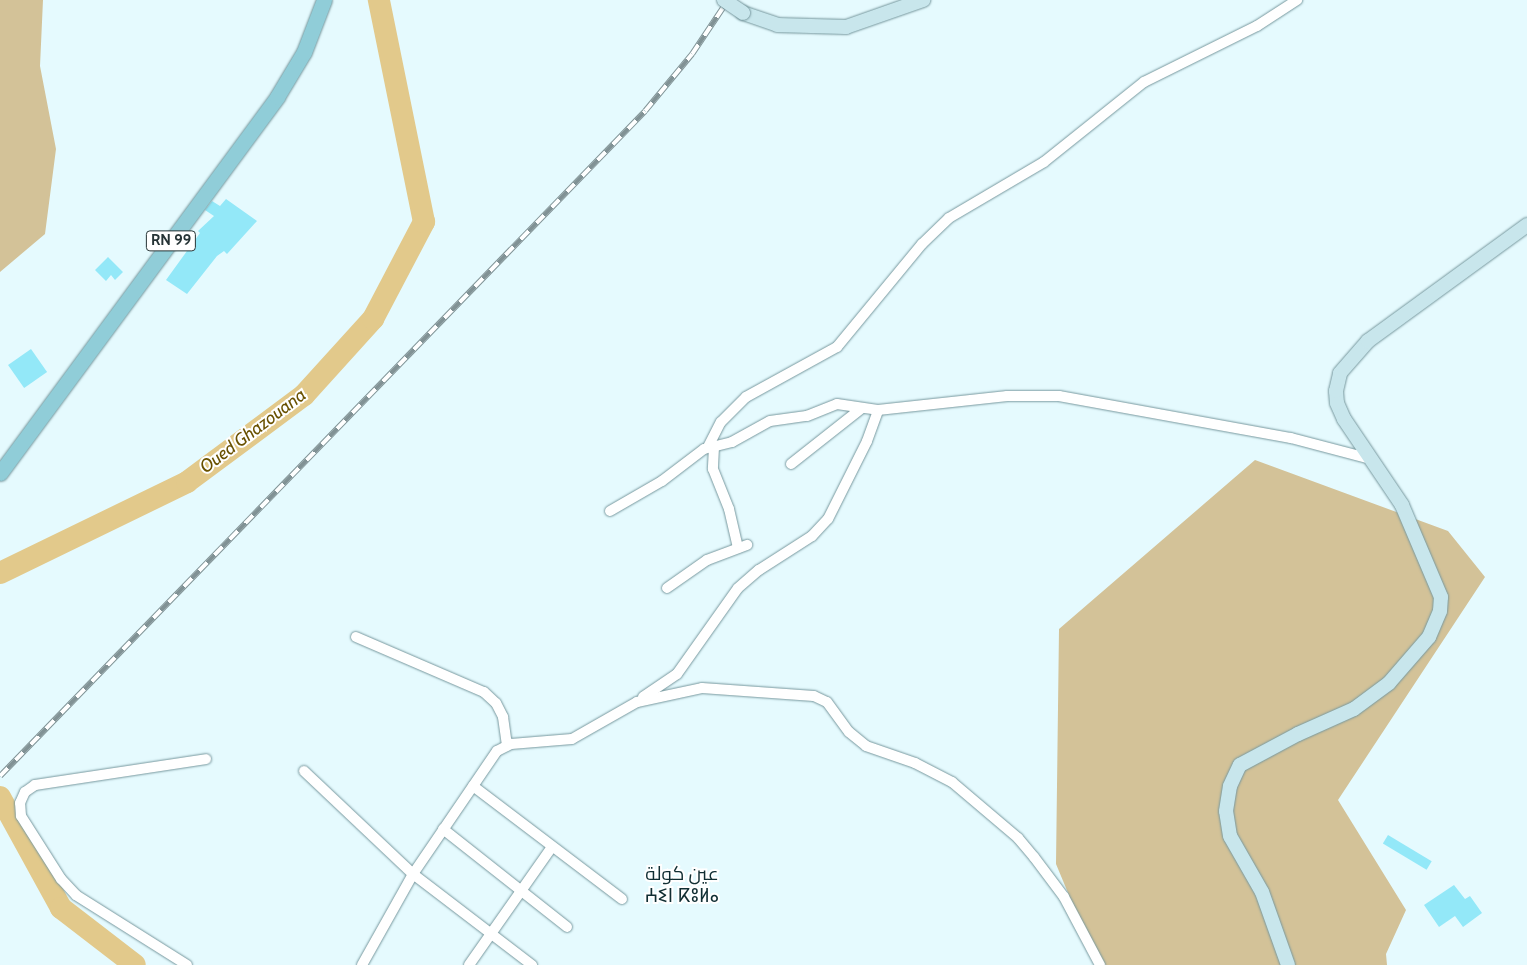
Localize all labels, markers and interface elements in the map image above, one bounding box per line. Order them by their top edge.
road number: RN 99 [145,228,197,254]
water label: Oued Ghazouana [196,384,310,478]
district label: عين كولة ⵄⵉⵏ ⴽⵓⵍⴰ [645,863,719,907]

